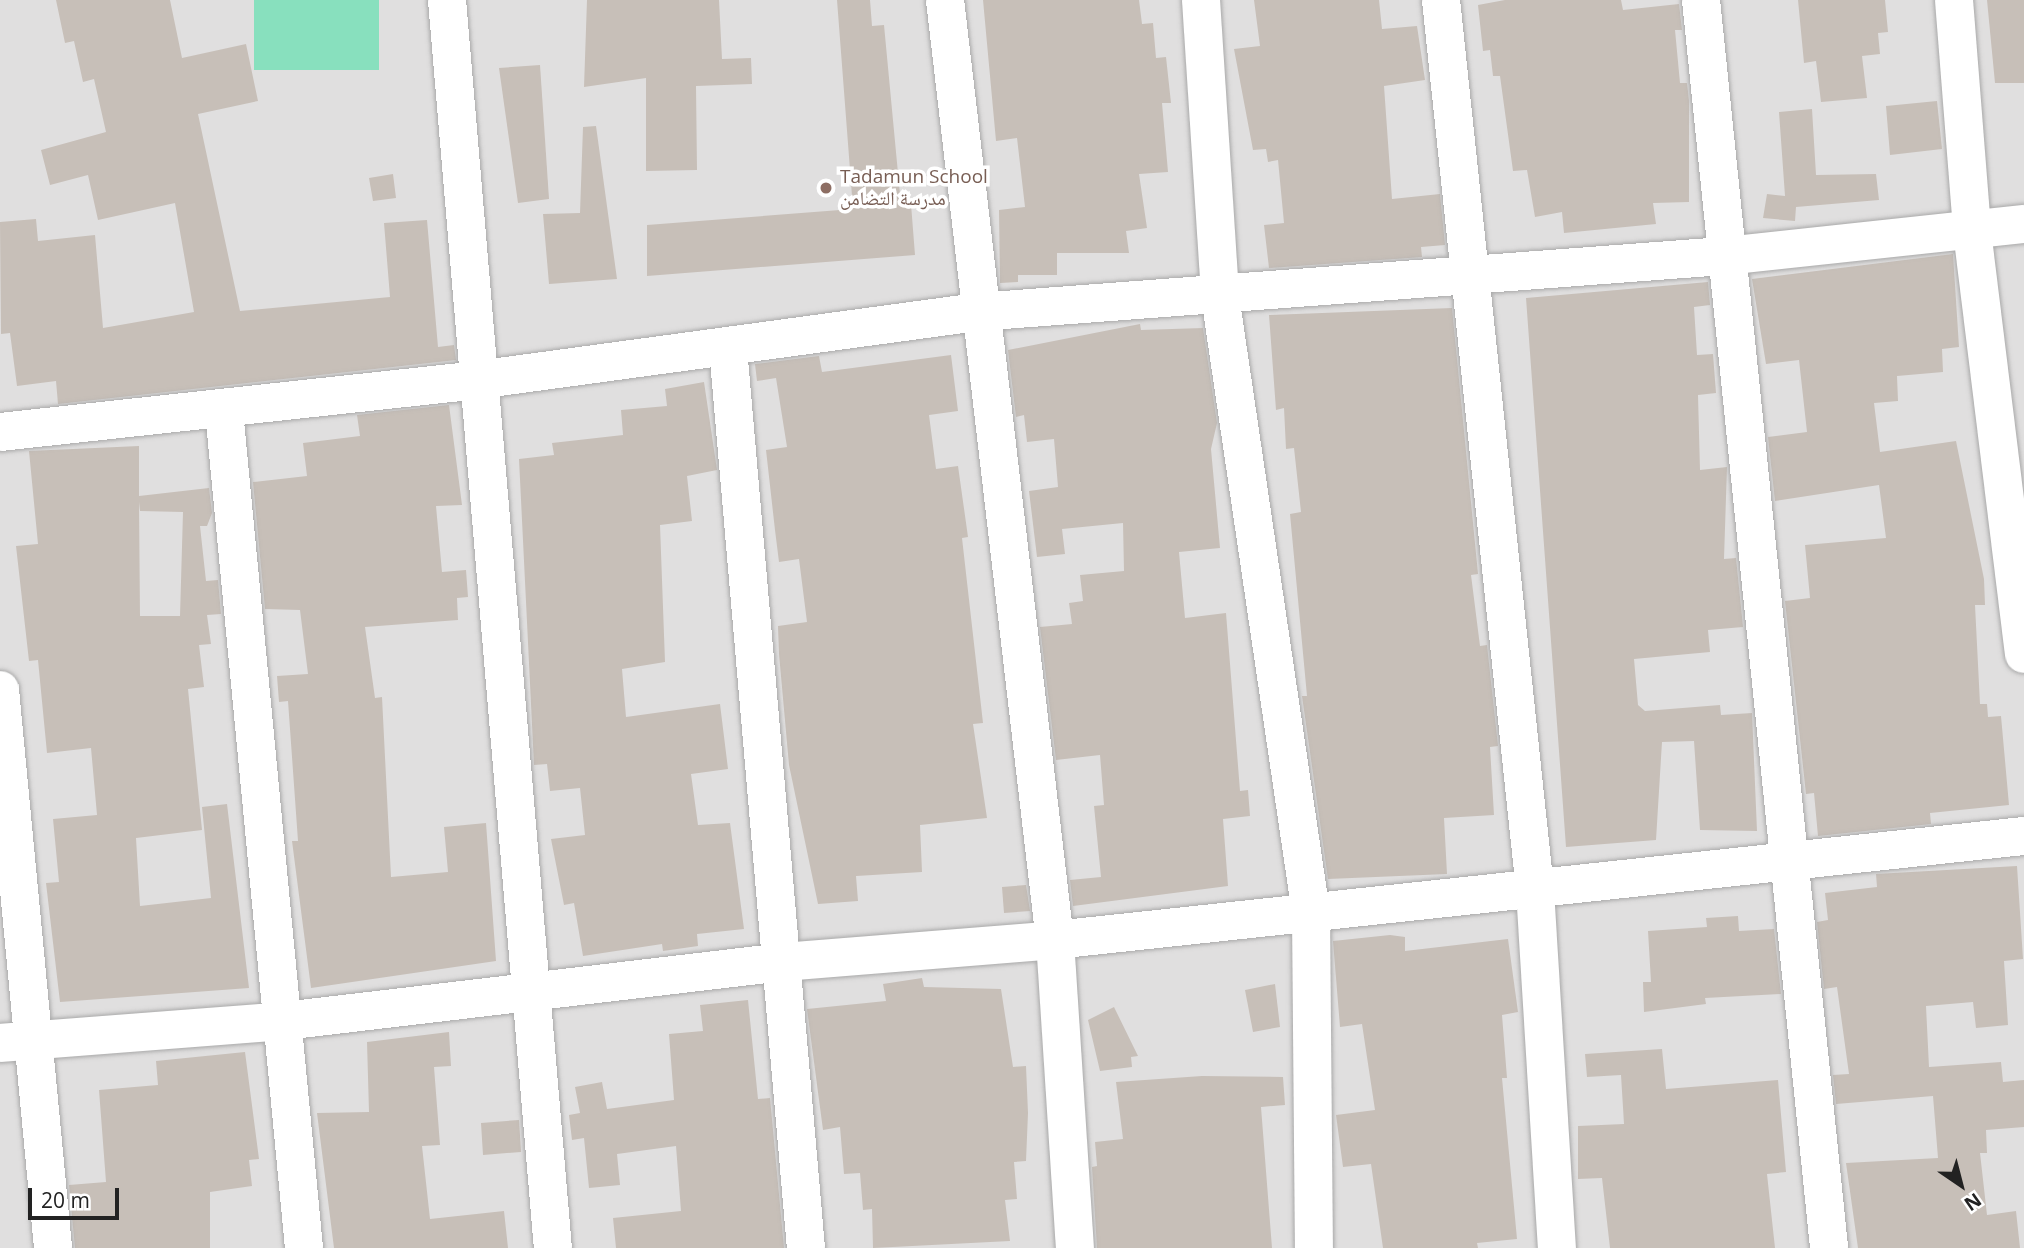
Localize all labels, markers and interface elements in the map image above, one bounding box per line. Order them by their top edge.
place label: Tadamun School مدرسة التضامن [840,166,988,210]
marker: Tadamun School مدرسة التضامن [818,180,834,196]
north arrow [1926,1150,1996,1220]
scale bar [32,1174,122,1218]
text: 20 m [41,1186,90,1214]
text: N [1959,1187,1987,1217]

